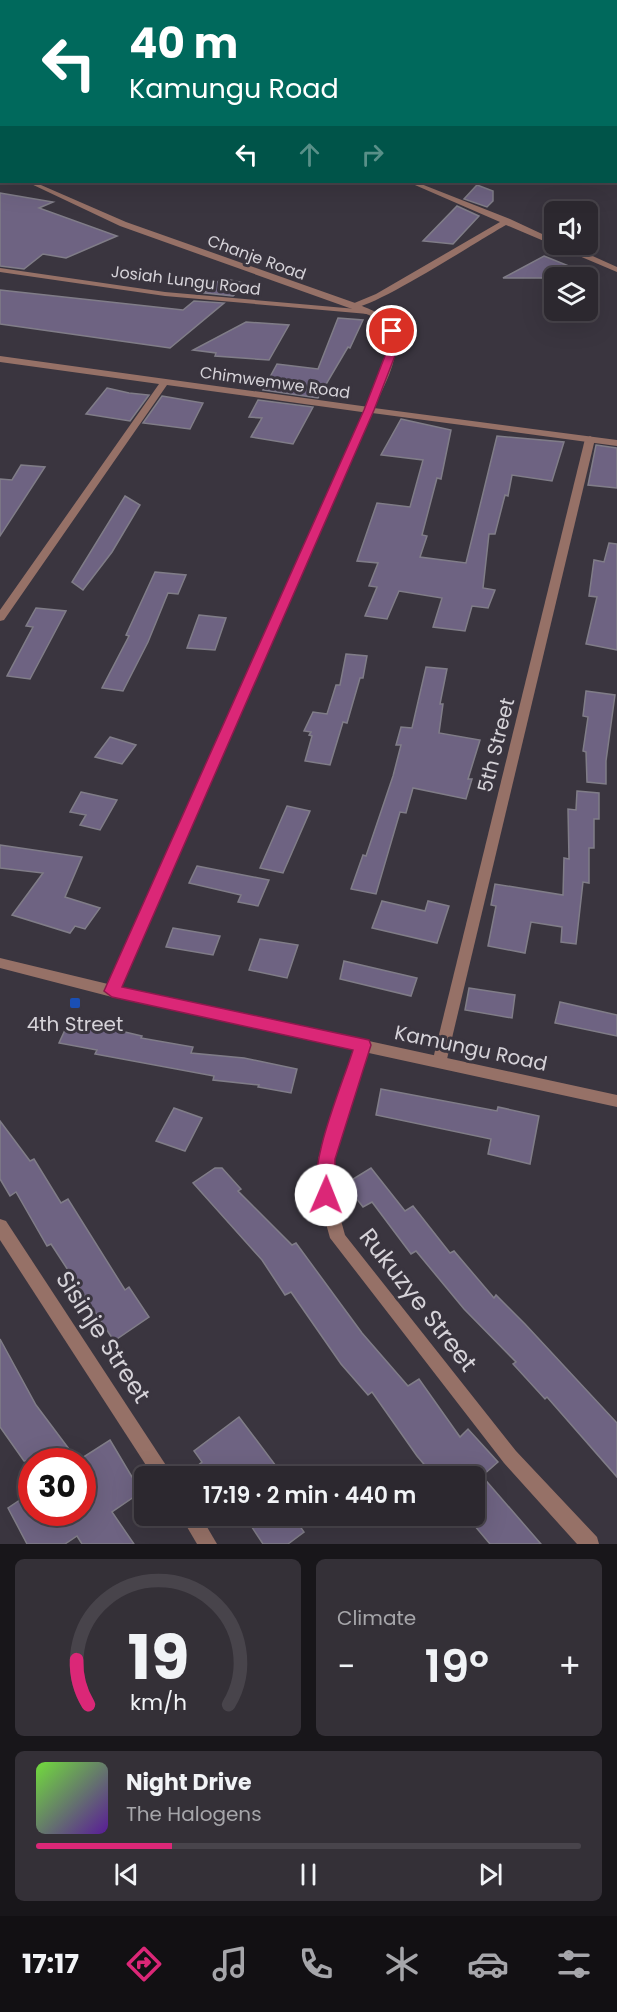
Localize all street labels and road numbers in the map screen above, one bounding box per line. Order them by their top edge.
street label: Chanje Road [204,229,309,286]
street label: Josiah Lungu Road [110,260,262,301]
street label: Chimwemwe Road [198,361,352,404]
street label: 5th Street [471,695,521,795]
street label: Kamungu Road [392,1018,550,1078]
street label: Rukuzye Street [352,1221,485,1378]
street label: Sisinje Street [48,1264,158,1409]

